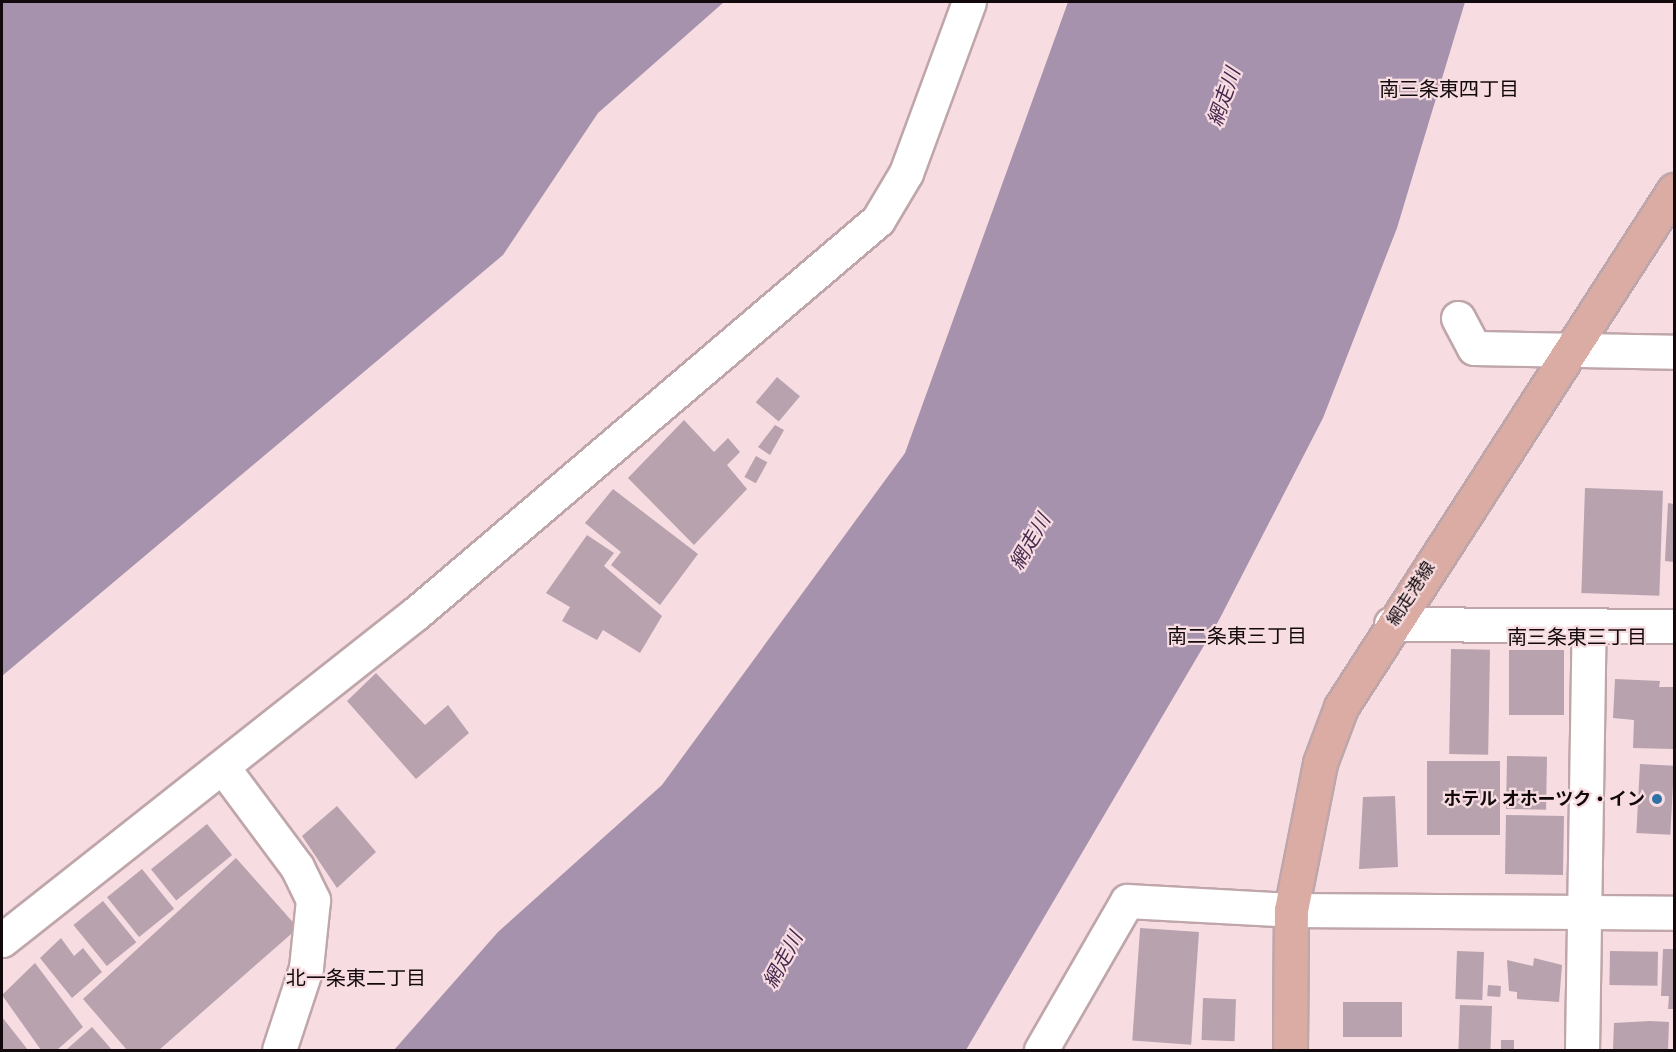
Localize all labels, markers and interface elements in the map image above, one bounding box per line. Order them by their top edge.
water label: 網走川 [1203,65,1245,129]
district label: 南三条東四丁目 [1379,77,1519,101]
water label: 網走川 [1005,510,1055,574]
street label: 網走港線 [1382,558,1440,630]
district label: 南二条東三丁目 [1167,624,1307,648]
district label: 南三条東三丁目 [1507,625,1647,649]
place label: ホテル オホーツク・イン [1443,788,1645,810]
marker: ホテル オホーツク・イン [1650,792,1664,806]
water label: 網走川 [758,928,808,992]
district label: 北一条東二丁目 [286,966,426,990]

